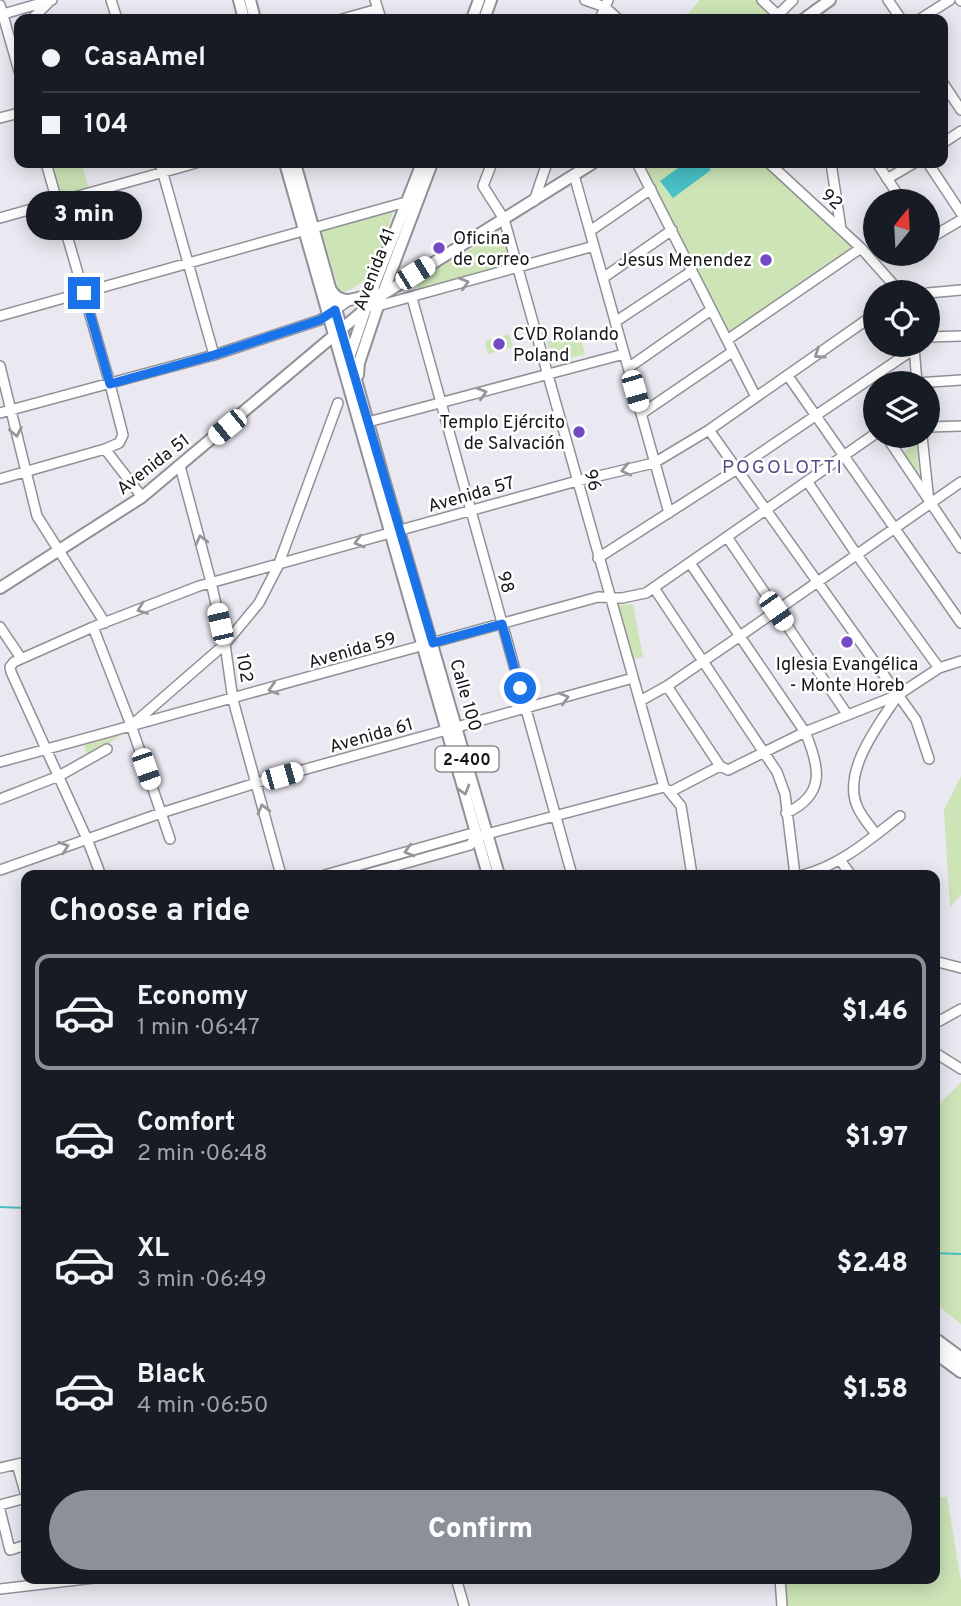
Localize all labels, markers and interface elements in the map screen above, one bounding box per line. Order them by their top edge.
text: CasaAmel [84,42,206,75]
text: 104 [84,109,128,142]
street label: 92 [815,184,847,216]
north arrow [863,189,940,266]
map controls [863,189,940,448]
callout: 3 min [26,191,142,240]
text: 3 min [54,201,114,230]
street label: Avenida 41 [349,225,402,314]
place label: Oficina de correo [453,228,530,272]
marker: Oficina de correo [431,240,447,256]
place label: Jesus Menendez [618,250,752,273]
marker: Jesus Menendez [758,252,774,268]
car [392,253,439,293]
route end [68,277,100,309]
one-way arrow [458,277,470,291]
button: locate [863,280,940,357]
place label: CVD Rolando Poland [513,324,619,368]
marker: CVD Rolando Poland [491,336,507,352]
one-way arrow [814,346,827,358]
car [620,368,651,414]
button: layers [863,371,940,448]
one-way arrow [475,386,487,401]
car [205,406,250,448]
place label: Templo Ejército de Salvación [439,412,565,456]
marker: Templo Ejército de Salvación [571,424,587,440]
one-way arrow [8,426,23,438]
street label: Avenida 51 [113,429,195,501]
district label: POGOLOTTI [722,456,844,480]
one-way arrow [620,461,632,476]
street label: 96 [578,467,606,494]
street label: Avenida 57 [425,472,517,519]
one-way arrow [195,534,209,546]
one-way arrow [353,534,365,549]
street label: 98 [491,569,518,596]
car [756,588,797,634]
one-way arrow [136,600,148,614]
car [206,601,235,647]
street label: Avenida 59 [306,628,399,675]
marker: Iglesia Evangélica - Monte Horeb [839,634,855,650]
street label: 102 [230,652,257,685]
place label: Iglesia Evangélica - Monte Horeb [776,654,918,698]
street label: Calle 100 [443,657,486,734]
route start [504,672,536,704]
one-way arrow [267,680,279,695]
one-way arrow [558,691,570,706]
street label: Avenida 61 [327,713,416,759]
car [130,746,163,792]
road number: 2-400 [435,746,498,772]
car [259,760,306,792]
one-way arrow [455,784,470,796]
one-way arrow [257,803,271,815]
one-way arrow [58,841,70,855]
one-way arrow [404,843,416,857]
text: Choose a ride [49,892,250,932]
icon: car [53,981,116,1044]
text: Economy [137,981,248,1014]
text: $1.46 [842,996,908,1029]
text: 1 min · 06:47 [137,1014,260,1043]
icon: car [53,1107,116,1170]
text: Comfort [137,1107,235,1140]
text: $1.97 [845,1122,908,1155]
text: 2 min · 06:48 [137,1140,268,1169]
icon: car [53,1233,116,1296]
text: XL [137,1233,169,1266]
text: $2.48 [836,1248,908,1281]
text: 3 min · 06:49 [137,1266,267,1295]
icon: car [53,1359,116,1422]
text: Black [137,1359,206,1392]
text: $1.58 [843,1374,908,1407]
text: 4 min · 06:50 [137,1392,268,1421]
button: Confirm [49,1490,912,1570]

